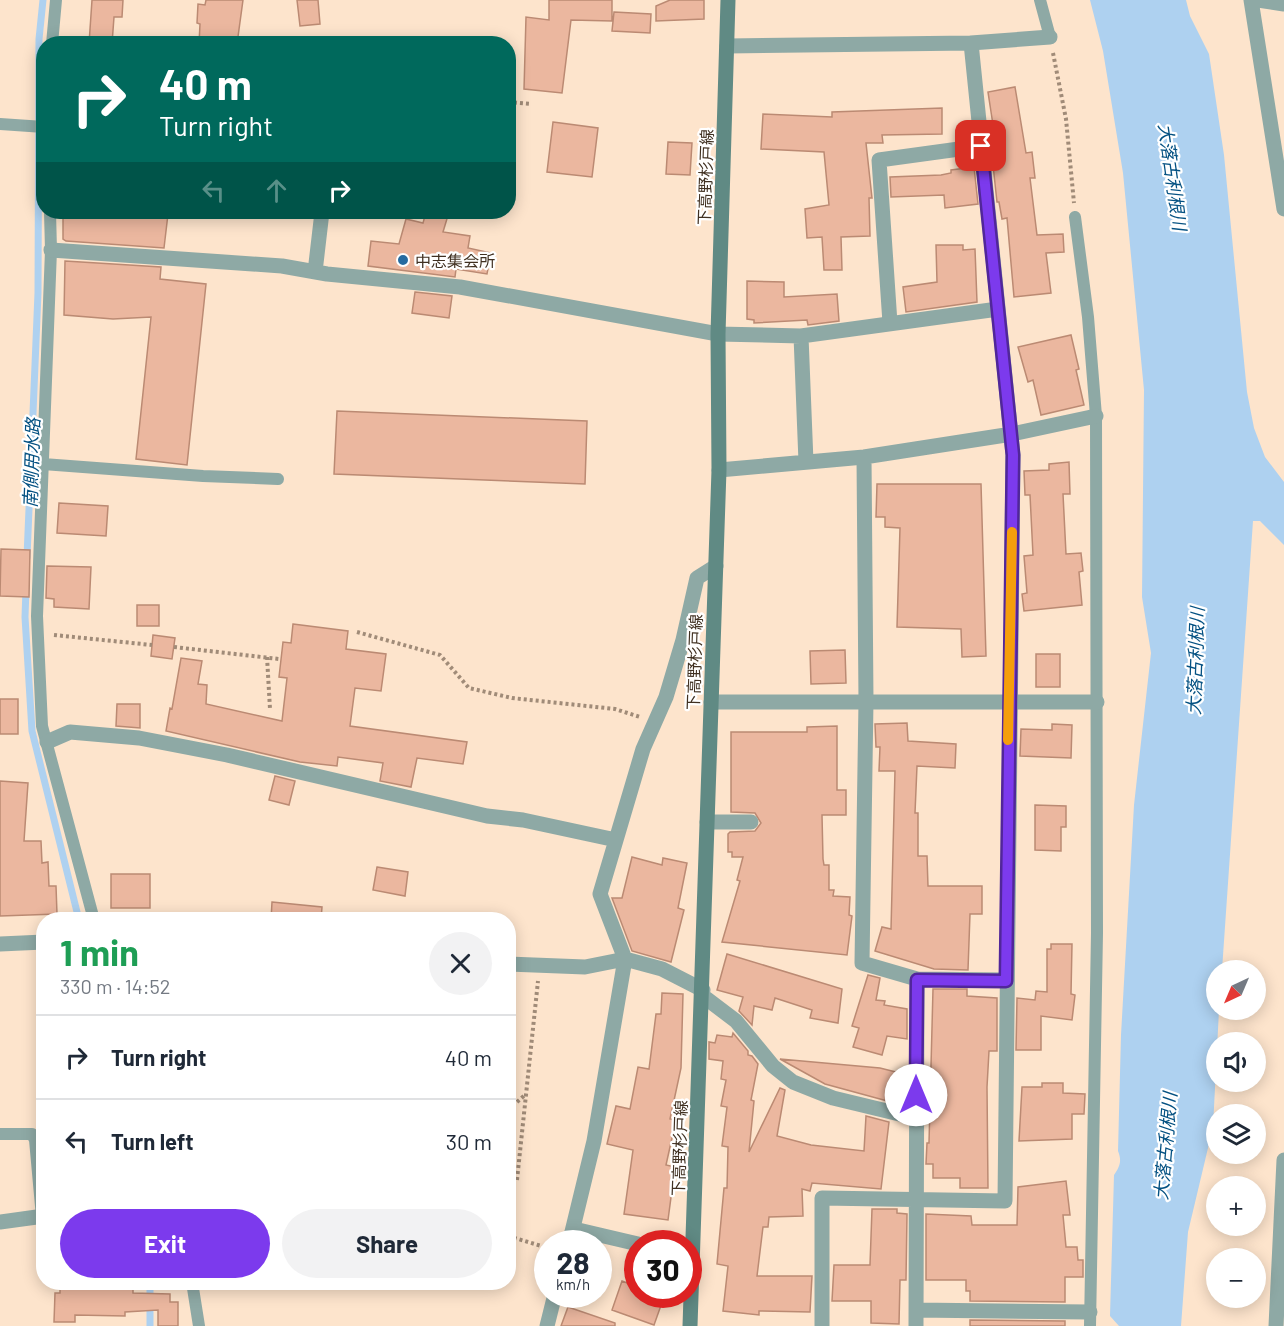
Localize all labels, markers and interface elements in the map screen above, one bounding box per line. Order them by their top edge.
text: 40 m [159,58,252,108]
icon: right [60,60,138,138]
text: Turn right [159,109,273,141]
pin [955,120,1006,171]
water label: 大落古利根川 [1155,122,1192,234]
street label: 下高野杉戸線 [694,129,716,225]
icon: arrive [964,129,997,162]
icon: left [197,174,230,207]
icon: ahead [260,174,293,207]
icon: right [323,174,356,207]
place label: 中志集会所 [415,251,495,270]
marker: 中志集会所 [396,253,410,267]
water label: 南側用水路 [18,416,44,508]
water label: 大落古利根川 [1182,605,1208,715]
street label: 下高野杉戸線 [683,614,705,710]
text: 1 min [60,930,139,973]
button: close [429,932,492,995]
north arrow [1206,960,1266,1020]
map controls [1206,960,1266,1308]
text: 330 m · 14:52 [60,974,170,998]
button: sound [1206,1032,1266,1092]
icon: right [60,1041,93,1074]
text: Turn right [111,1044,206,1070]
text: 40 m [445,1044,492,1070]
position arrow [884,1063,948,1127]
water label: 大落古利根川 [1149,1089,1181,1201]
street label: 下高野杉戸線 [668,1100,690,1196]
button: layers [1206,1104,1266,1164]
icon: left [60,1125,93,1158]
text: Turn left [111,1128,194,1154]
text: 30 m [446,1128,492,1154]
button: + [1206,1176,1266,1236]
button: Exit [60,1209,270,1278]
button: Share [282,1209,492,1278]
speed limit sign: 30 [624,1230,702,1308]
text: 28 [556,1244,590,1280]
button: − [1206,1248,1266,1308]
text: km/h [556,1275,590,1293]

